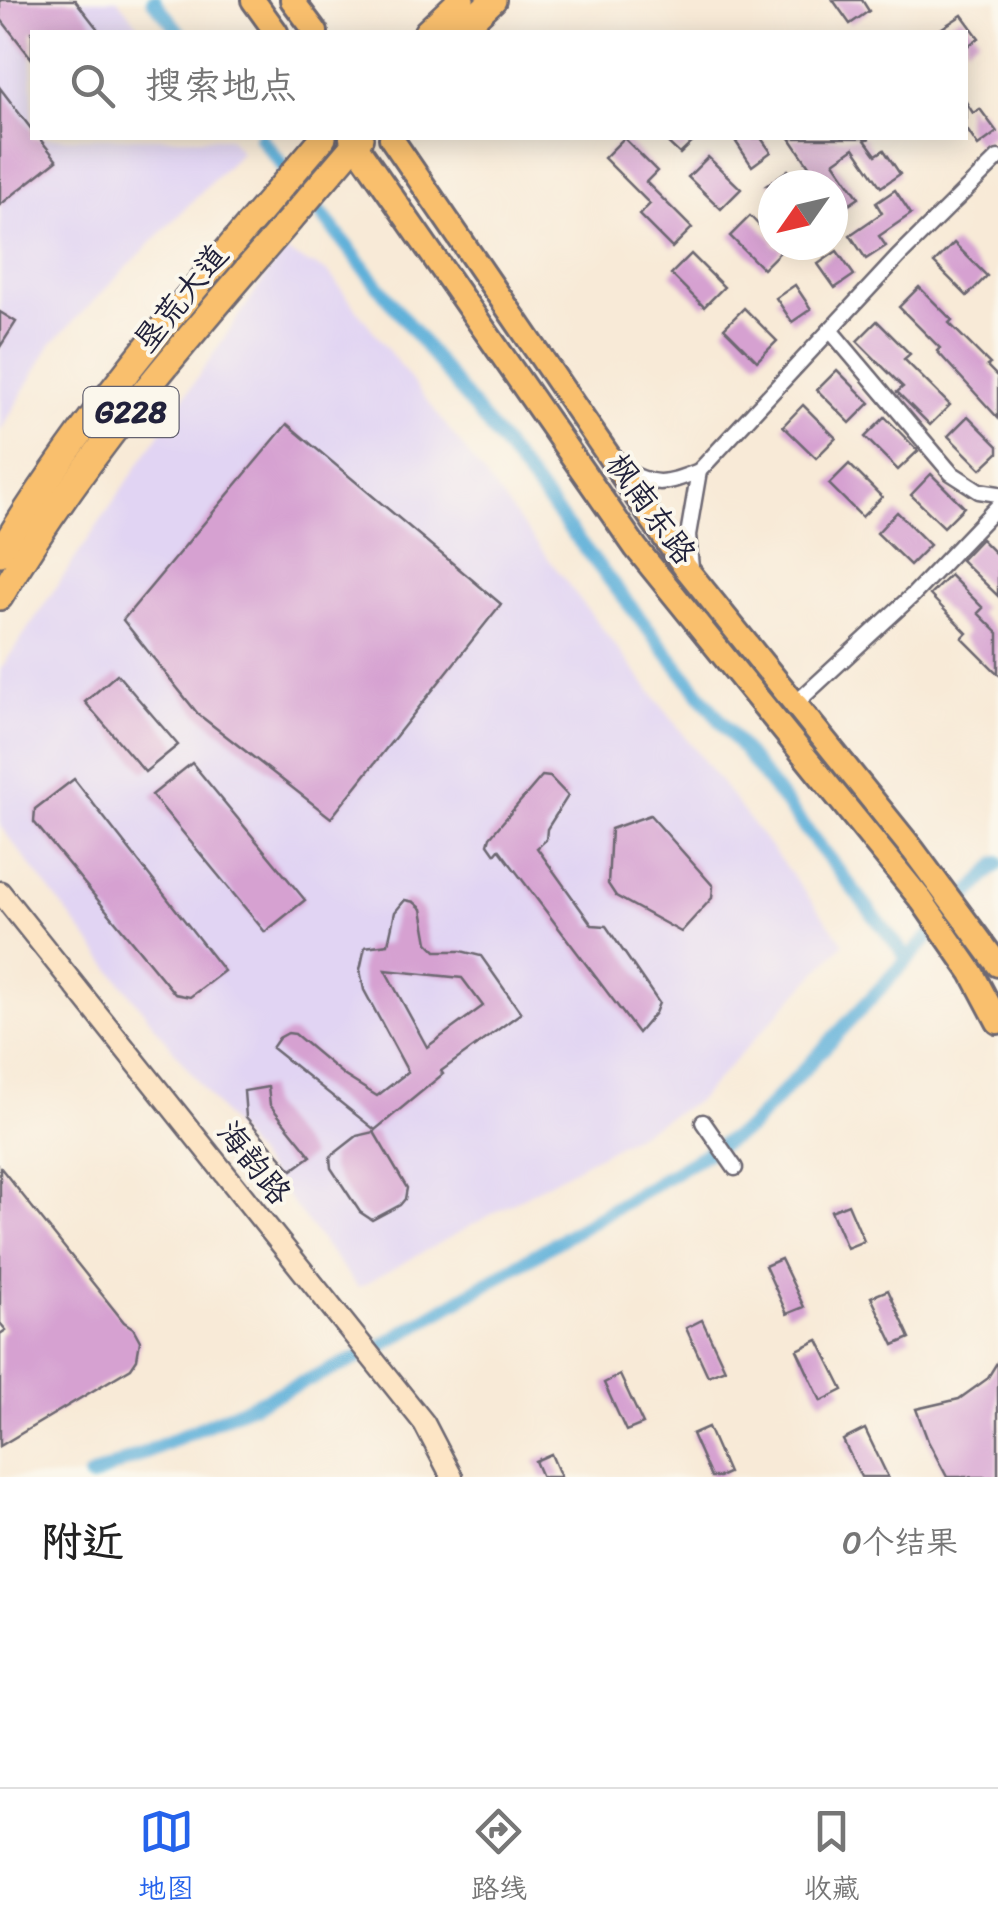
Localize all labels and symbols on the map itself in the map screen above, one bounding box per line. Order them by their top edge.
north arrow [758,170,848,260]
street label: 垦荒大道 [119,230,243,366]
road number: G228 [84,387,178,437]
street label: 枫南东路 [590,440,712,578]
street label: 海韵路 [202,1108,306,1218]

